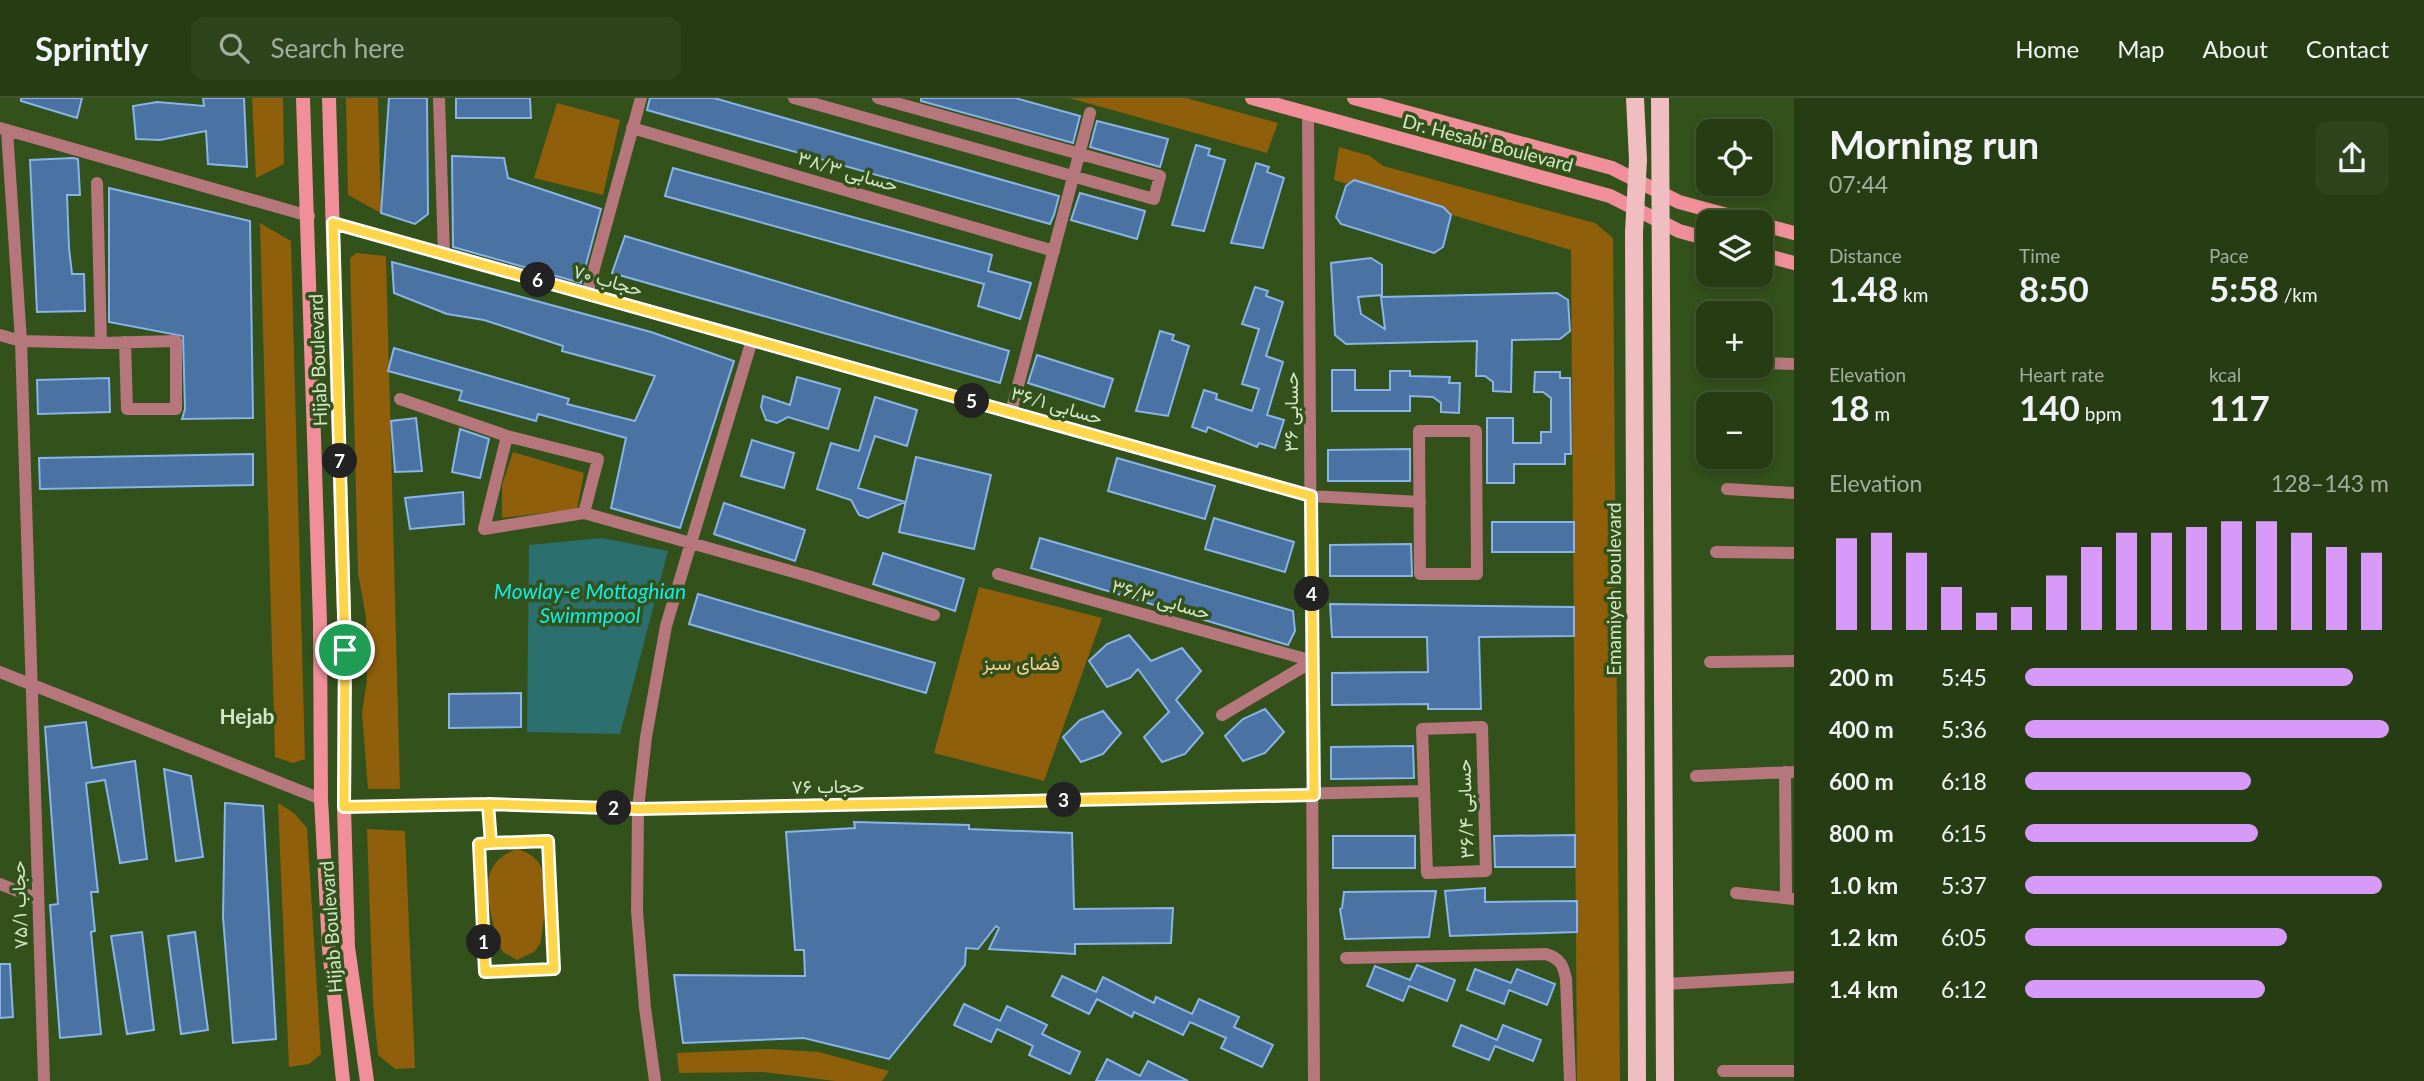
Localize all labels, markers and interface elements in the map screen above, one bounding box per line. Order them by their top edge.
search box [191,17,681,80]
text: Sprintly [35,28,149,68]
icon: search [215,29,253,67]
text: Search here [271,32,405,64]
text: Home [2015,34,2079,63]
text: Map [2117,34,2165,63]
text: About [2203,34,2268,63]
text: Contact [2306,34,2389,63]
street label: Dr. Hesabi Boulevard [1400,109,1576,176]
map controls [1696,119,1773,469]
button: locate [1696,119,1773,196]
text: Morning run [1829,121,2039,167]
button: share [2315,121,2389,195]
street label: حسابی ۳۸/۳ [795,145,901,197]
text: 07:44 [1829,170,1888,198]
button: layers [1696,210,1773,287]
text: Distance [1829,244,1902,267]
text: Time [2019,244,2060,267]
text: Pace [2209,244,2248,267]
street label: حجاب ۷۰ [570,259,646,301]
pin: 6 [520,262,556,298]
text: 1.48 [1829,267,1898,309]
text: 8:50 [2019,267,2089,309]
text: 5:58 [2209,267,2279,309]
text: 6 [532,268,543,291]
text: km [1898,283,1928,306]
text: /km [2279,283,2318,306]
street label: Hijab Boulevard [304,293,331,427]
button: + [1696,301,1773,378]
text: Elevation [1829,363,1906,386]
text: Heart rate [2019,363,2104,386]
text: kcal [2209,363,2241,386]
street label: حسابی ۳۶ [1279,372,1303,452]
street label: حسابی ۳۶/۱ [1008,380,1106,430]
pin: 5 [954,384,990,418]
text: 18 [1829,386,1870,428]
text: 140 [2019,386,2080,428]
text: 117 [2209,386,2270,428]
text: 5 [966,389,977,412]
button: − [1696,392,1773,469]
text: m [1870,402,1890,425]
text: bpm [2080,402,2122,425]
pin: 7 [322,444,358,478]
text: 7 [334,449,345,472]
text: Elevation [1829,469,1922,497]
text: 128–143 m [2271,469,2389,497]
street label: Emamiyeh boulevard [1602,502,1625,676]
street label: حسابی ۳۶/۳ [1109,574,1213,624]
pin: 4 [1294,576,1330,612]
water label: Mowlay-e Mottaghian Swimmpool [494,578,686,627]
text: 4 [1306,582,1317,605]
pin [315,620,375,680]
icon: arrive [326,631,364,669]
park label: فضای سبز [981,651,1060,675]
text: 200 m [1829,663,1894,691]
text: 5:45 [1941,663,1987,691]
district label: Hejab [220,703,275,728]
text: 400 m [1829,715,1894,743]
text: 5:36 [1941,715,1987,743]
street label: حسابی ۳۶/۴ [1451,759,1479,859]
text: 600 m [1829,767,1894,795]
text: 6:18 [1941,767,1987,795]
street label: حجاب ۷۶ [791,773,865,799]
pin: 3 [1046,782,1082,818]
text: 3 [1058,788,1069,811]
pin: 2 [596,790,632,826]
text: 2 [608,796,619,819]
text: 800 m [1829,819,1894,847]
text: 6:15 [1941,819,1987,847]
street label: حجاب ۷۵/۱ [5,860,33,950]
street label: Hijab Boulevard [314,860,347,994]
text: 1.0 km [1829,871,1898,899]
text: 5:37 [1941,871,1987,899]
text: 1.2 km [1829,923,1898,951]
text: 6:05 [1941,923,1987,951]
pin: 1 [466,924,502,960]
text: 1 [478,930,489,953]
text: 1.4 km [1829,975,1898,1003]
text: 6:12 [1941,975,1987,1003]

